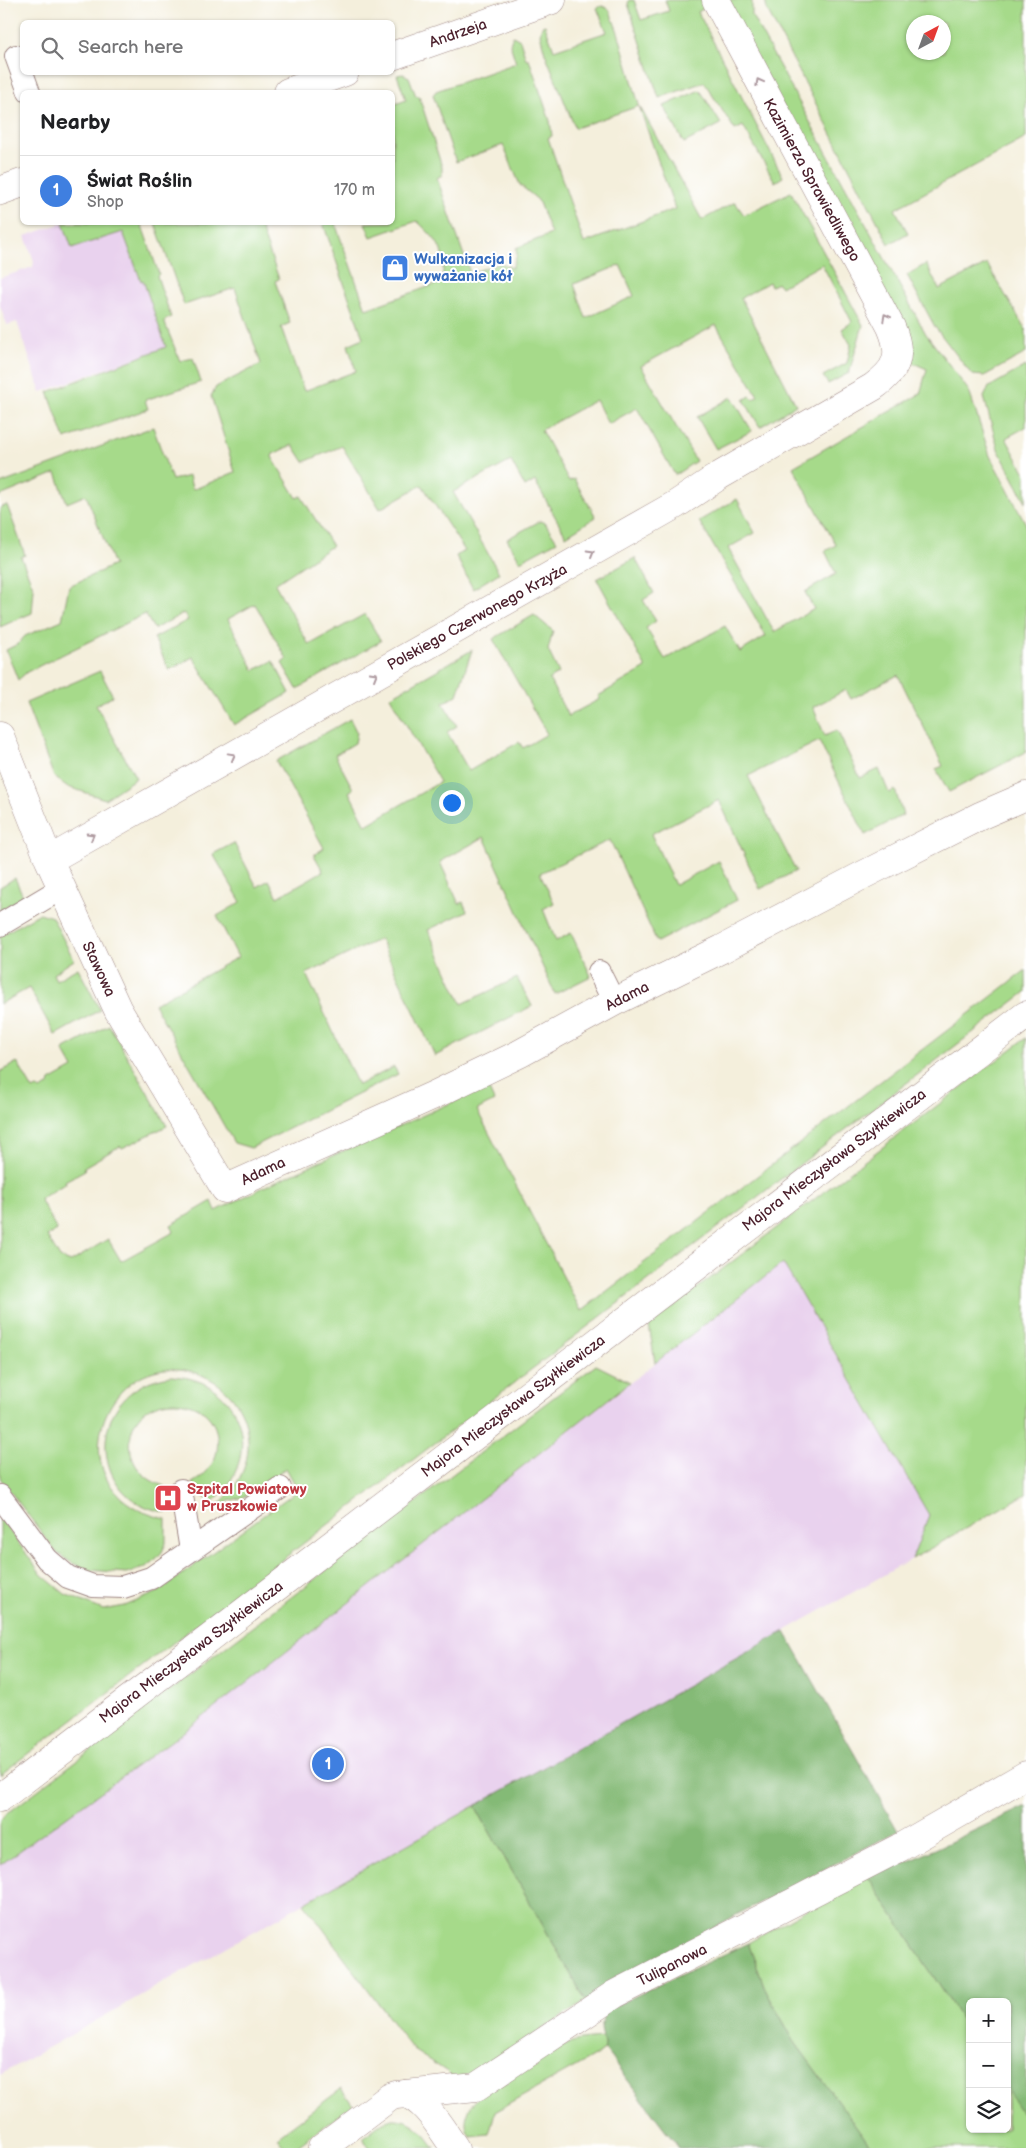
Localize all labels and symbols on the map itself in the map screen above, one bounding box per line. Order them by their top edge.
street label: Andrzeja [427,15,490,52]
north arrow [906,15,951,60]
one-way arrow [755,78,765,87]
street label: Kazimierza Sprawiedliwego [759,95,864,265]
place label: Wulkanizacja i wyważanie kół [414,250,513,286]
shop icon: Wulkanizacja i wyważanie kół [380,253,410,283]
one-way arrow [882,314,892,323]
one-way arrow [586,549,595,559]
street label: Polskiego Czerwonego Krzyża [384,560,571,675]
one-way arrow [368,672,377,682]
one-way arrow [227,752,236,762]
your location [439,790,465,816]
one-way arrow [86,832,95,842]
street label: Stawowa [78,939,120,1000]
street label: Adama [602,977,652,1016]
street label: Majora Mieczysława Szyłkiewicza [739,1085,930,1236]
street label: Adama [238,1153,288,1190]
street label: Majora Mieczysława Szyłkiewicza [418,1331,609,1482]
place label: Szpital Powiatowy w Pruszkowie [187,1480,307,1516]
hospital icon: Szpital Powiatowy w Pruszkowie [153,1483,183,1513]
street label: Majora Mieczysława Szyłkiewicza [96,1577,287,1728]
pin: 1 [312,1745,344,1783]
street label: Tulipanowa [634,1940,710,1991]

